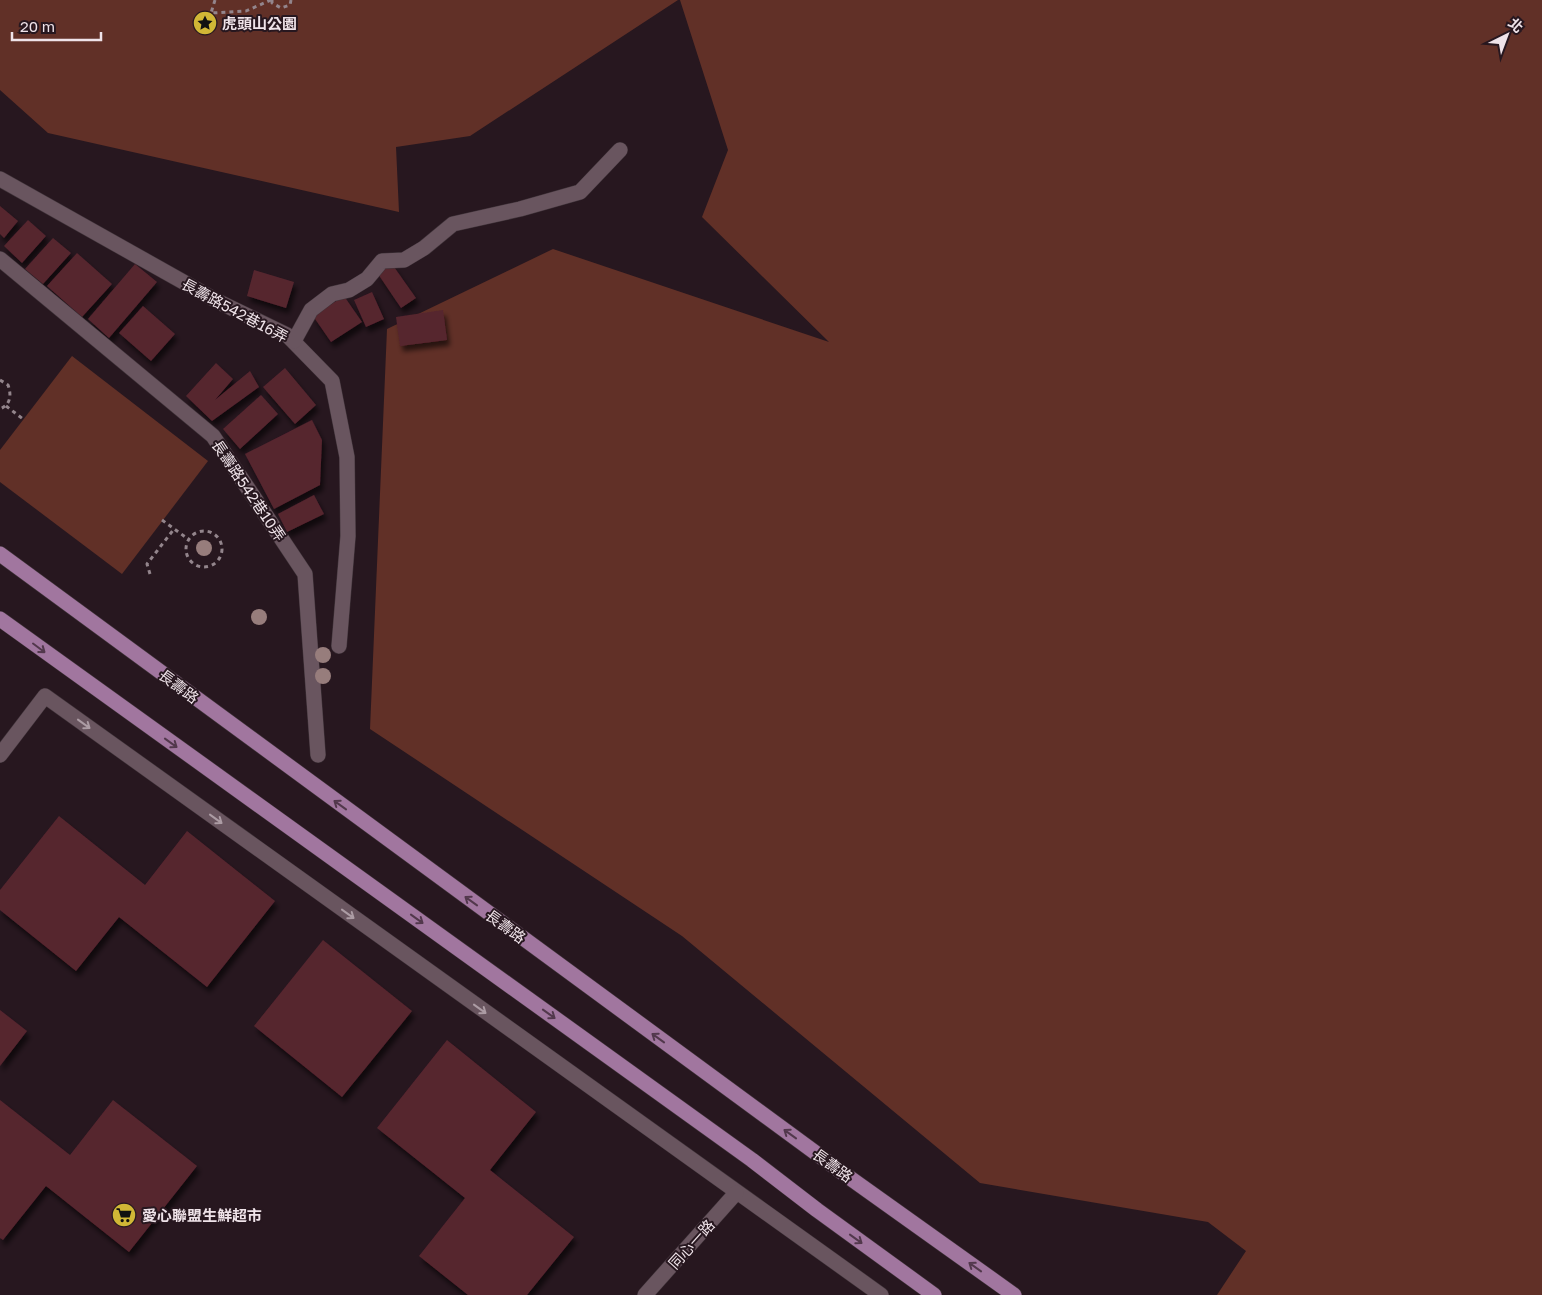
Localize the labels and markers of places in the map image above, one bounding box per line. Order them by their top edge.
place icon: 虎頭山公園 [192,10,218,36]
place label: 虎頭山公園 [222,14,297,32]
supermarket icon: 愛心聯盟生鮮超市 [111,1202,137,1228]
place label: 愛心聯盟生鮮超市 [142,1206,262,1224]

